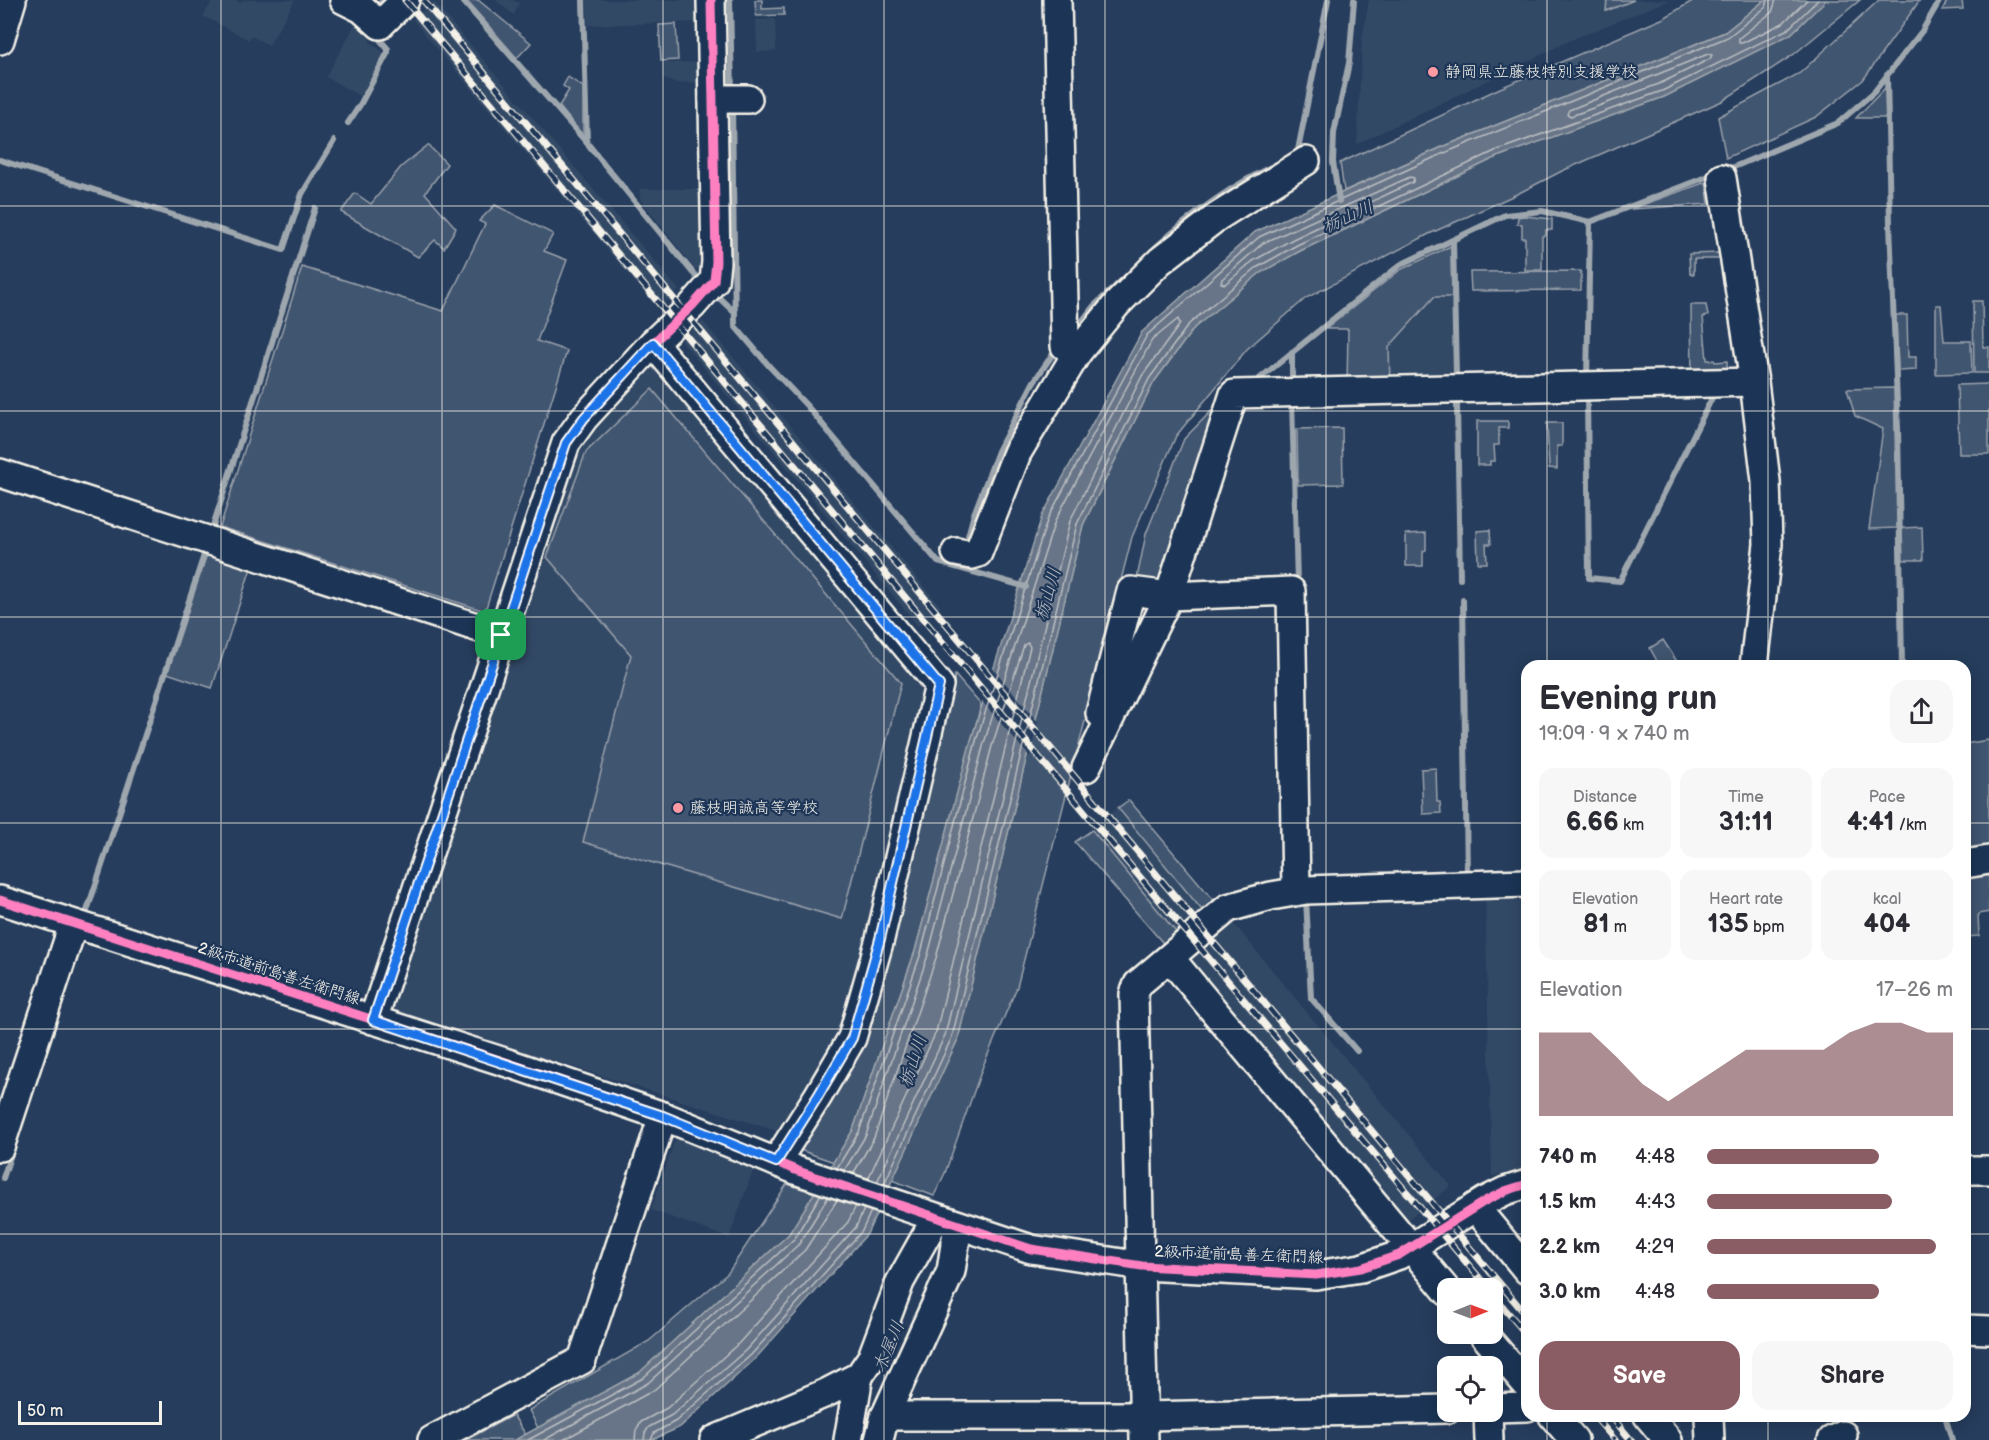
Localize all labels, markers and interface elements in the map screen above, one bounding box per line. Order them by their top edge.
place label: 静岡県立藤枝特別支援学校 [1445,63,1637,82]
marker: 静岡県立藤枝特別支援学校 [1426,65,1440,79]
water label: 栃山川 [1319,196,1377,238]
water label: 栃山川 [1030,565,1066,623]
pin [475,609,526,660]
icon: arrive [484,618,517,651]
text: Evening run [1539,679,1717,719]
button: share [1890,680,1953,743]
text: 19:09 · 9 × 740 m [1539,722,1690,746]
text: Distance [1573,788,1637,807]
text: Time [1728,788,1764,807]
text: Pace [1869,788,1905,807]
place label: 藤枝明誠高等学校 [690,799,818,818]
marker: 藤枝明誠高等学校 [671,801,685,815]
text: 6.66 [1566,807,1619,838]
text: 31:11 [1719,807,1773,838]
text: 4:41 [1847,807,1894,838]
text: km [1619,816,1644,835]
text: /km [1894,816,1927,835]
text: Elevation [1572,890,1638,909]
text: Heart rate [1709,890,1783,909]
text: kcal [1873,890,1901,909]
text: 81 [1583,909,1610,940]
text: 135 [1708,909,1749,940]
text: 404 [1864,909,1910,940]
text: m [1610,918,1627,937]
text: bpm [1749,918,1784,937]
street label: 2級市道前島善左衛門線 [195,939,363,1009]
text: Elevation [1539,978,1622,1002]
text: 17–26 m [1876,978,1953,1002]
water label: 栃山川 [895,1032,931,1090]
text: 740 m [1539,1145,1597,1169]
text: 4:48 [1635,1145,1675,1169]
text: 1.5 km [1539,1190,1596,1214]
text: 4:43 [1635,1190,1676,1214]
text: 2.2 km [1539,1235,1600,1259]
text: 4:29 [1635,1235,1675,1259]
street label: 2級市道前島善左衛門線 [1154,1243,1324,1267]
north arrow [1437,1278,1503,1344]
map controls [1437,1278,1503,1422]
text: 3.0 km [1539,1280,1600,1304]
text: 4:48 [1635,1280,1675,1304]
water label: 木屋川 [869,1318,909,1376]
button: Save [1539,1341,1740,1410]
button: Share [1752,1341,1953,1410]
button: locate [1437,1356,1503,1422]
scale bar [18,1398,162,1426]
text: 50 m [27,1402,63,1421]

